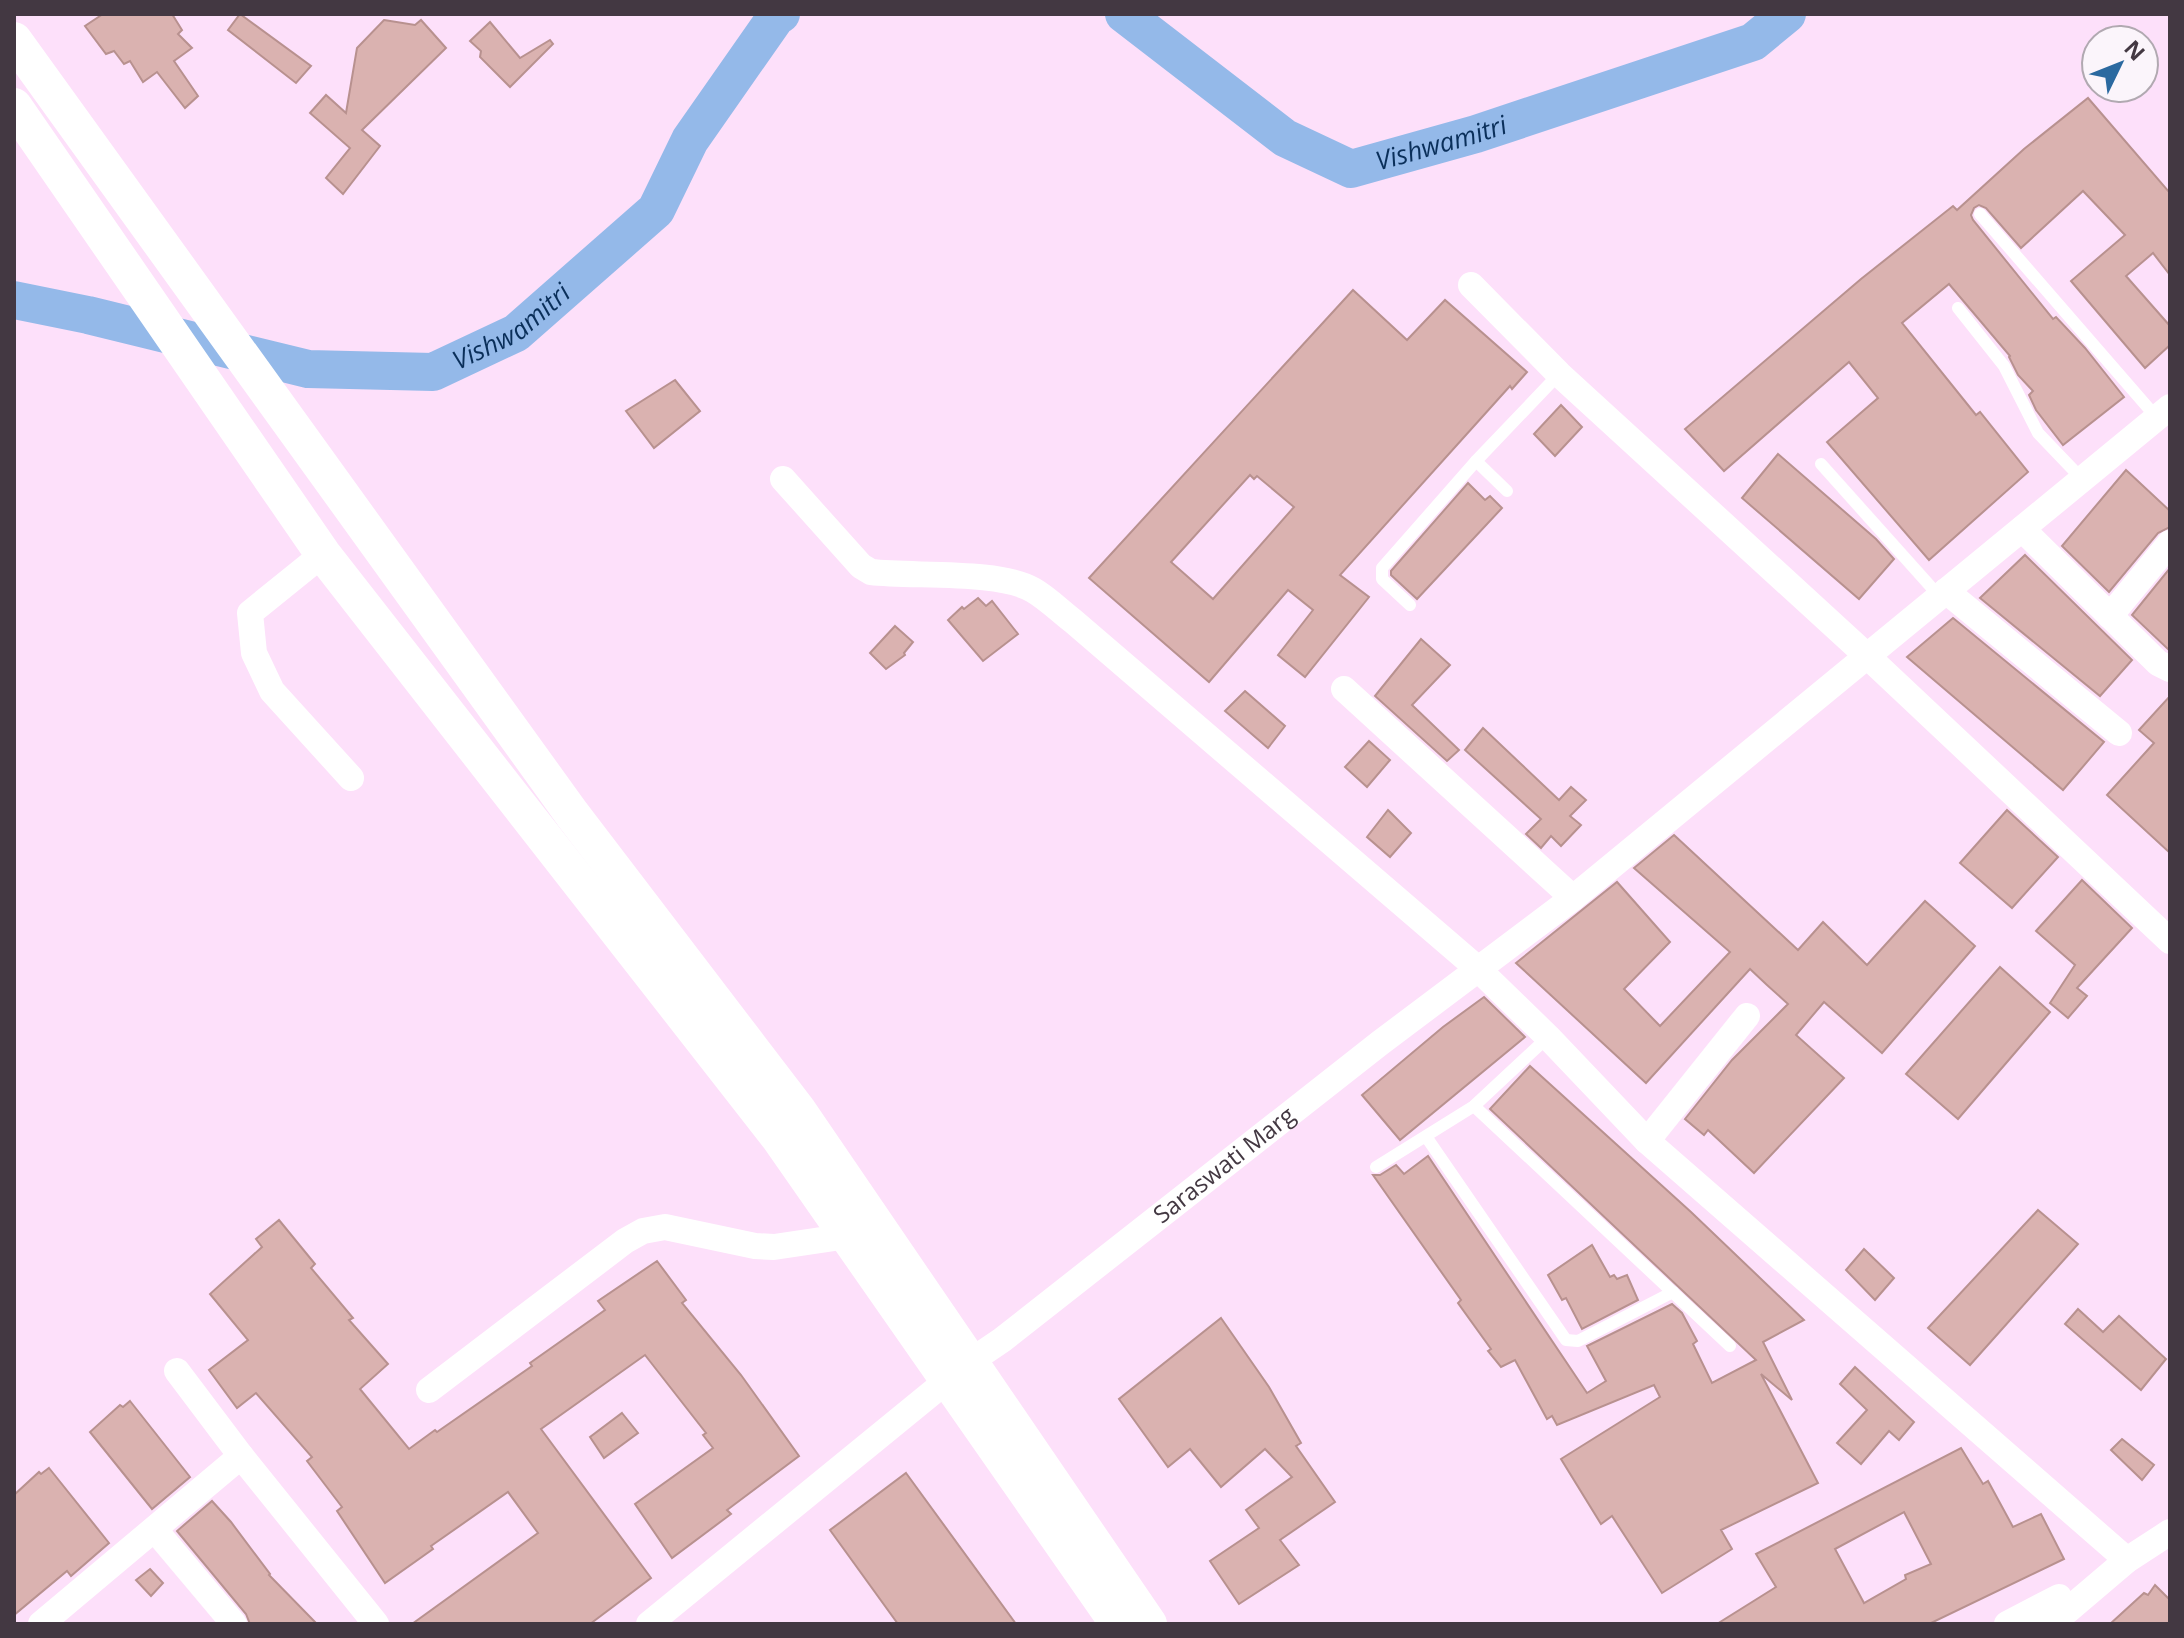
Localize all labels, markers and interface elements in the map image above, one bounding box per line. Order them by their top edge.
north arrow [2080,24,2160,104]
text: N [2118,33,2152,66]
water label: Vishwamitri [1371,106,1512,178]
water label: Vishwamitri [446,274,578,377]
street label: Saraswati Marg [1146,1098,1301,1230]

